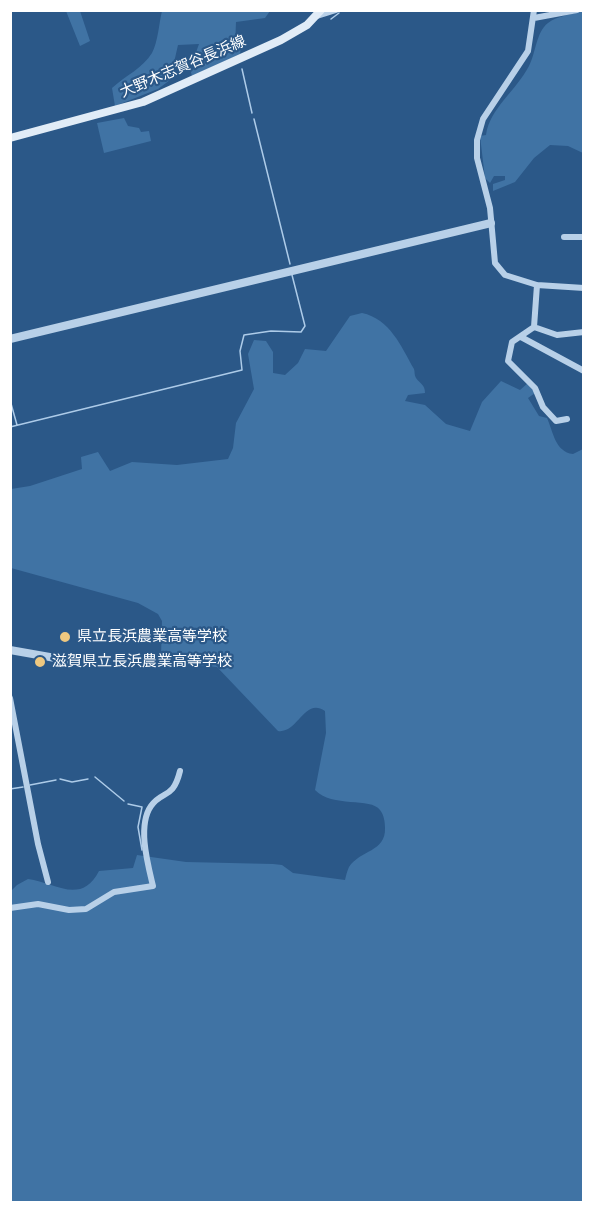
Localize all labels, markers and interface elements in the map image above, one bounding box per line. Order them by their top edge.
street label: 大野木志賀谷長浜線 [117,32,249,102]
place label: 県立長浜農業高等学校 [77,628,227,646]
marker: 県立長浜農業高等学校 [58,630,72,644]
place label: 滋賀県立長浜農業高等学校 [52,653,232,671]
marker: 滋賀県立長浜農業高等学校 [33,655,47,669]

